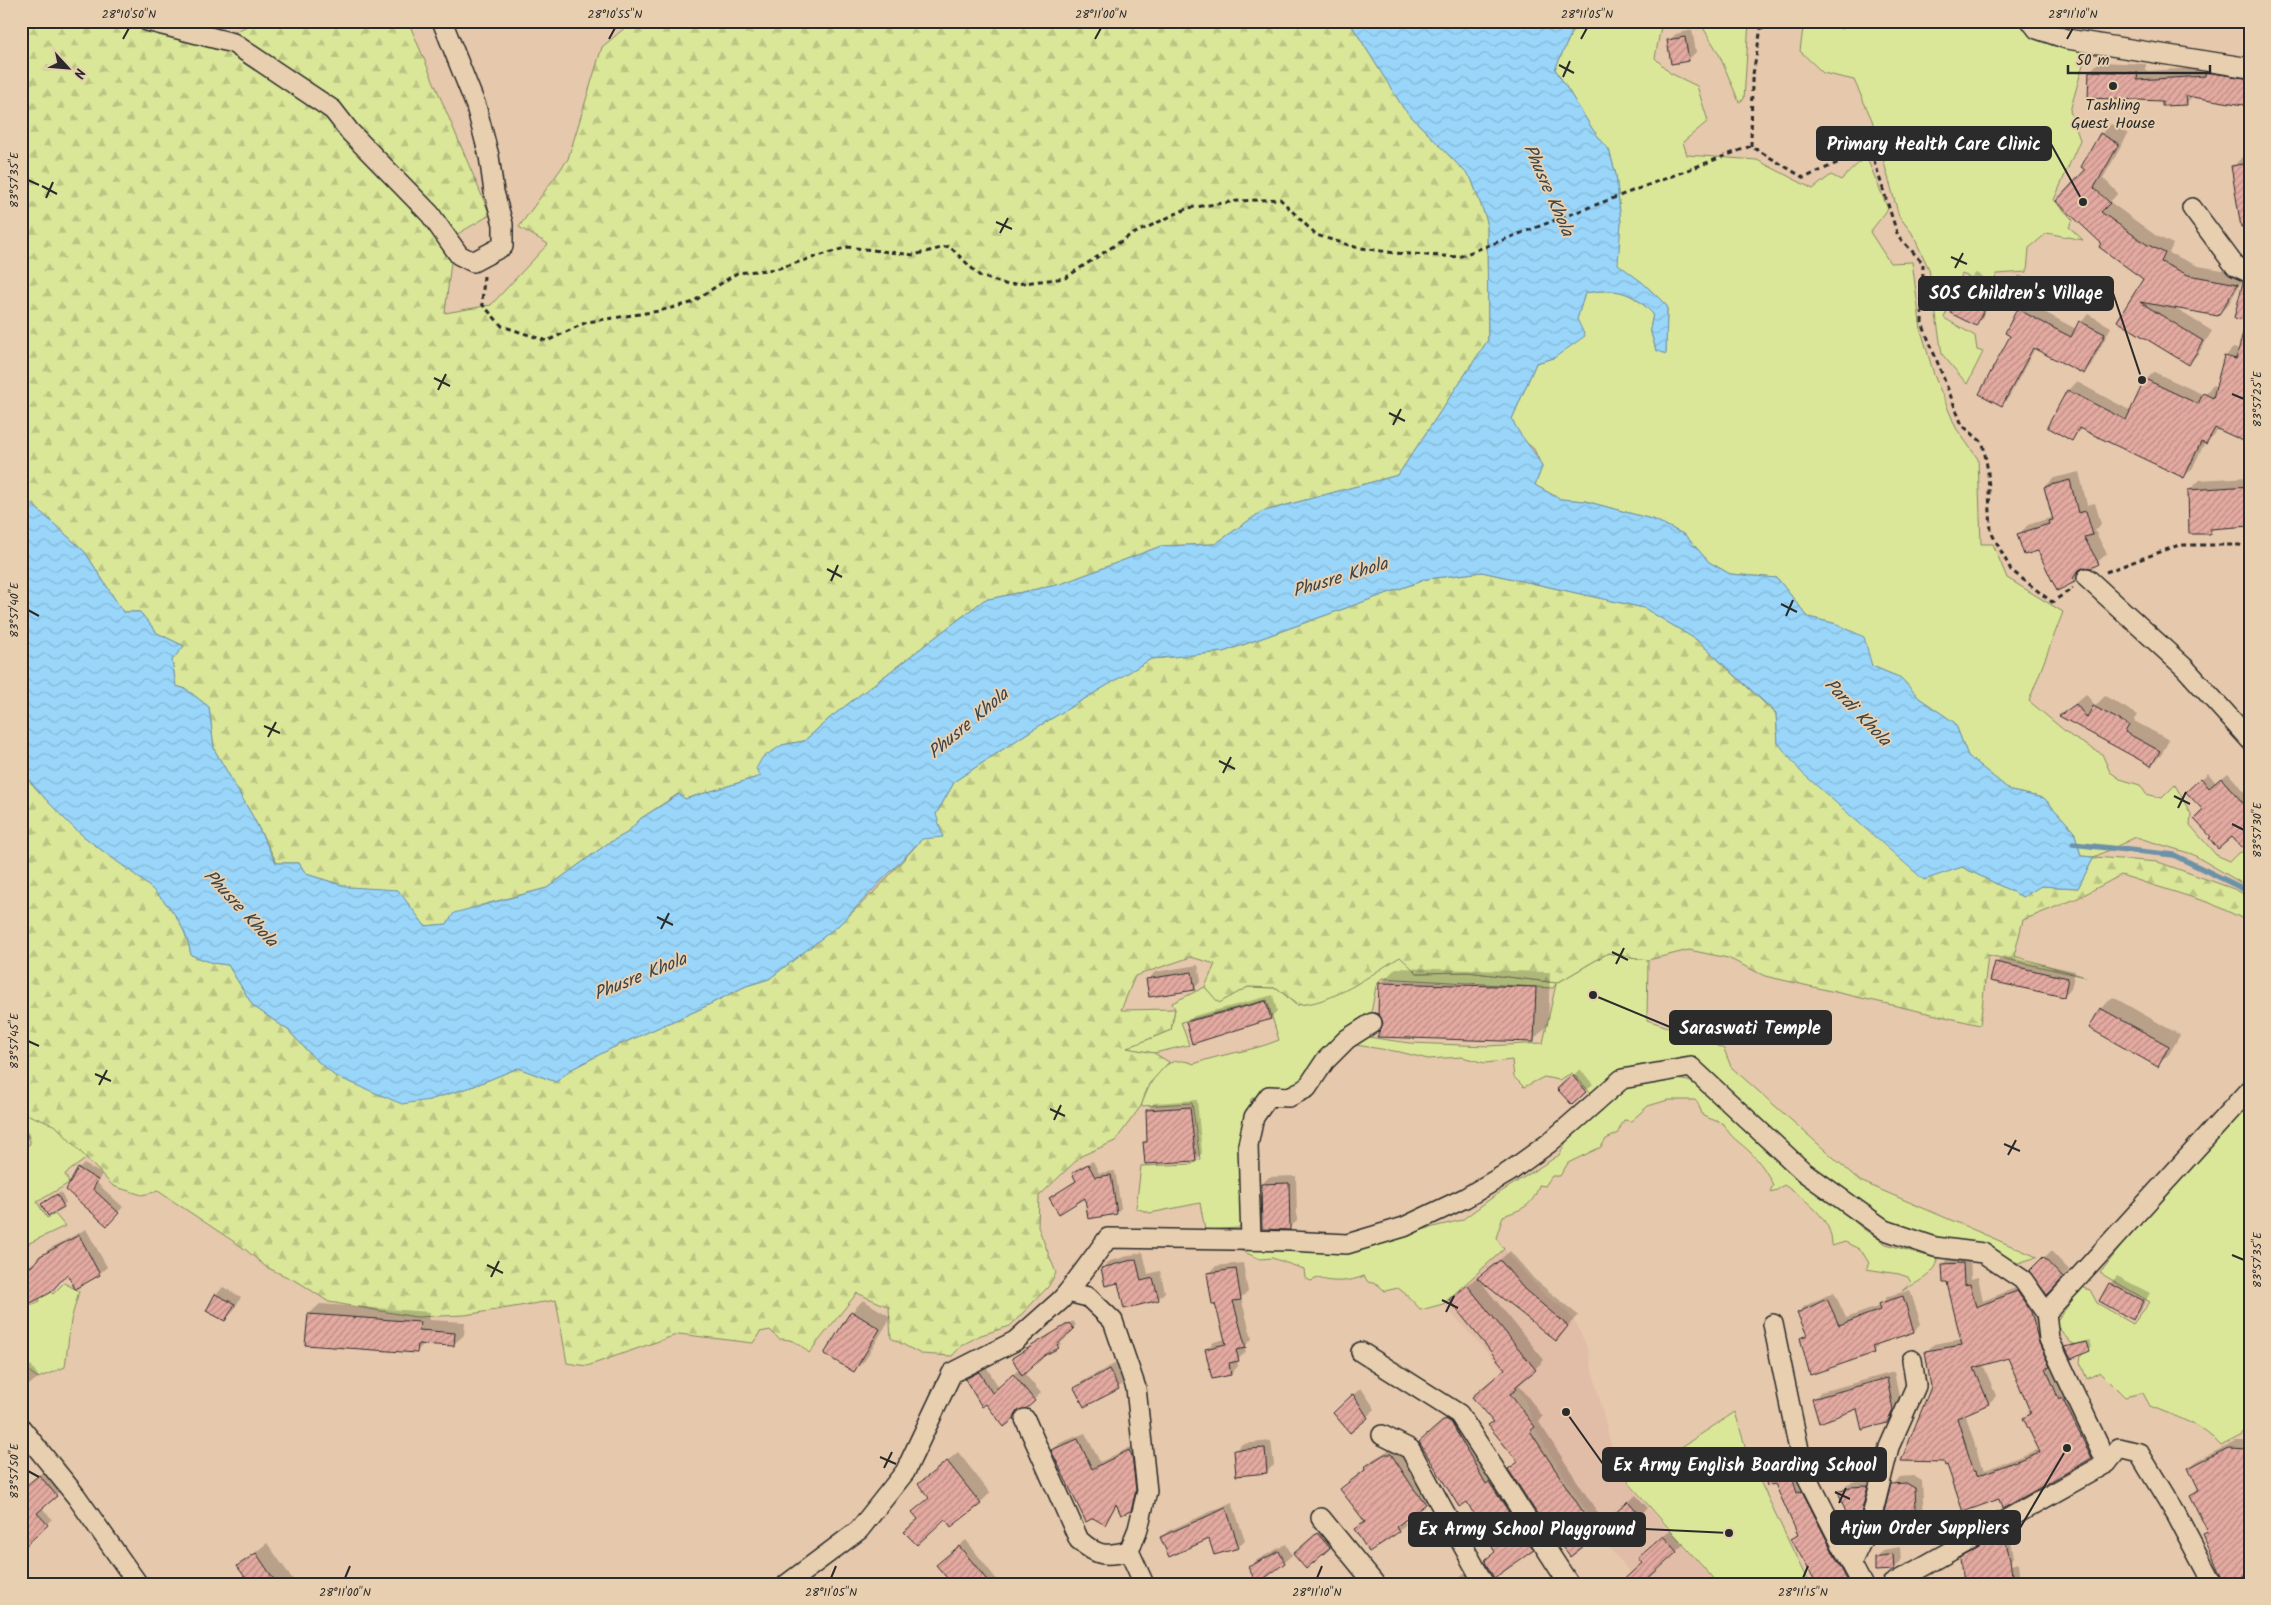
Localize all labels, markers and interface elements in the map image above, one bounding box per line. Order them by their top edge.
text: 28°10'50"N [102,5,156,24]
text: 28°10'55"N [588,5,642,24]
text: 28°11'00"N [1075,5,1127,24]
text: 28°11'05"N [1561,5,1613,24]
text: 28°11'10"N [2048,5,2098,24]
north arrow [42,42,92,92]
scale bar [2068,42,2211,74]
text: 50 m [2076,49,2110,73]
text: N [67,64,91,82]
marker: Tashling Guest House [2107,80,2119,92]
place label: Tashling Guest House [2071,93,2155,136]
callout: Primary Health Care Clinic [1817,127,2051,160]
text: Primary Health Care Clinic [1827,131,2041,160]
water label: Phusre Khola [1514,140,1582,243]
text: 83°57'35"E [5,151,24,208]
callout: SOS Children's Village [1919,277,2113,310]
text: SOS Children's Village [1929,280,2103,309]
text: 83°57'25"E [2248,370,2267,427]
water label: Phusre Khola [1289,550,1393,607]
text: 83°57'40"E [5,581,24,638]
water label: Pardi Khola [1817,672,1898,755]
water label: Phusre Khola [922,680,1017,767]
text: 83°57'30"E [2248,801,2267,858]
water label: Phusre Khola [196,863,285,956]
water label: Phusre Khola [590,945,693,1009]
callout: Saraswati Temple [1670,1011,1831,1044]
text: 83°57'45"E [5,1012,24,1069]
text: Saraswati Temple [1679,1015,1821,1044]
text: 83°57'35"E [2248,1231,2267,1288]
text: 83°57'50"E [5,1442,24,1499]
callout: Ex Army English Boarding School [1603,1448,1886,1481]
text: Ex Army English Boarding School [1614,1452,1877,1481]
callout: Arjun Order Suppliers [1831,1511,2020,1544]
callout: Ex Army School Playground [1409,1513,1645,1546]
text: Arjun Order Suppliers [1840,1515,2010,1544]
text: Ex Army School Playground [1419,1516,1635,1545]
text: 28°11'00"N [319,1583,371,1602]
text: 28°11'05"N [805,1583,857,1602]
text: 28°11'10"N [1292,1583,1342,1602]
text: 28°11'15"N [1778,1583,1828,1602]

